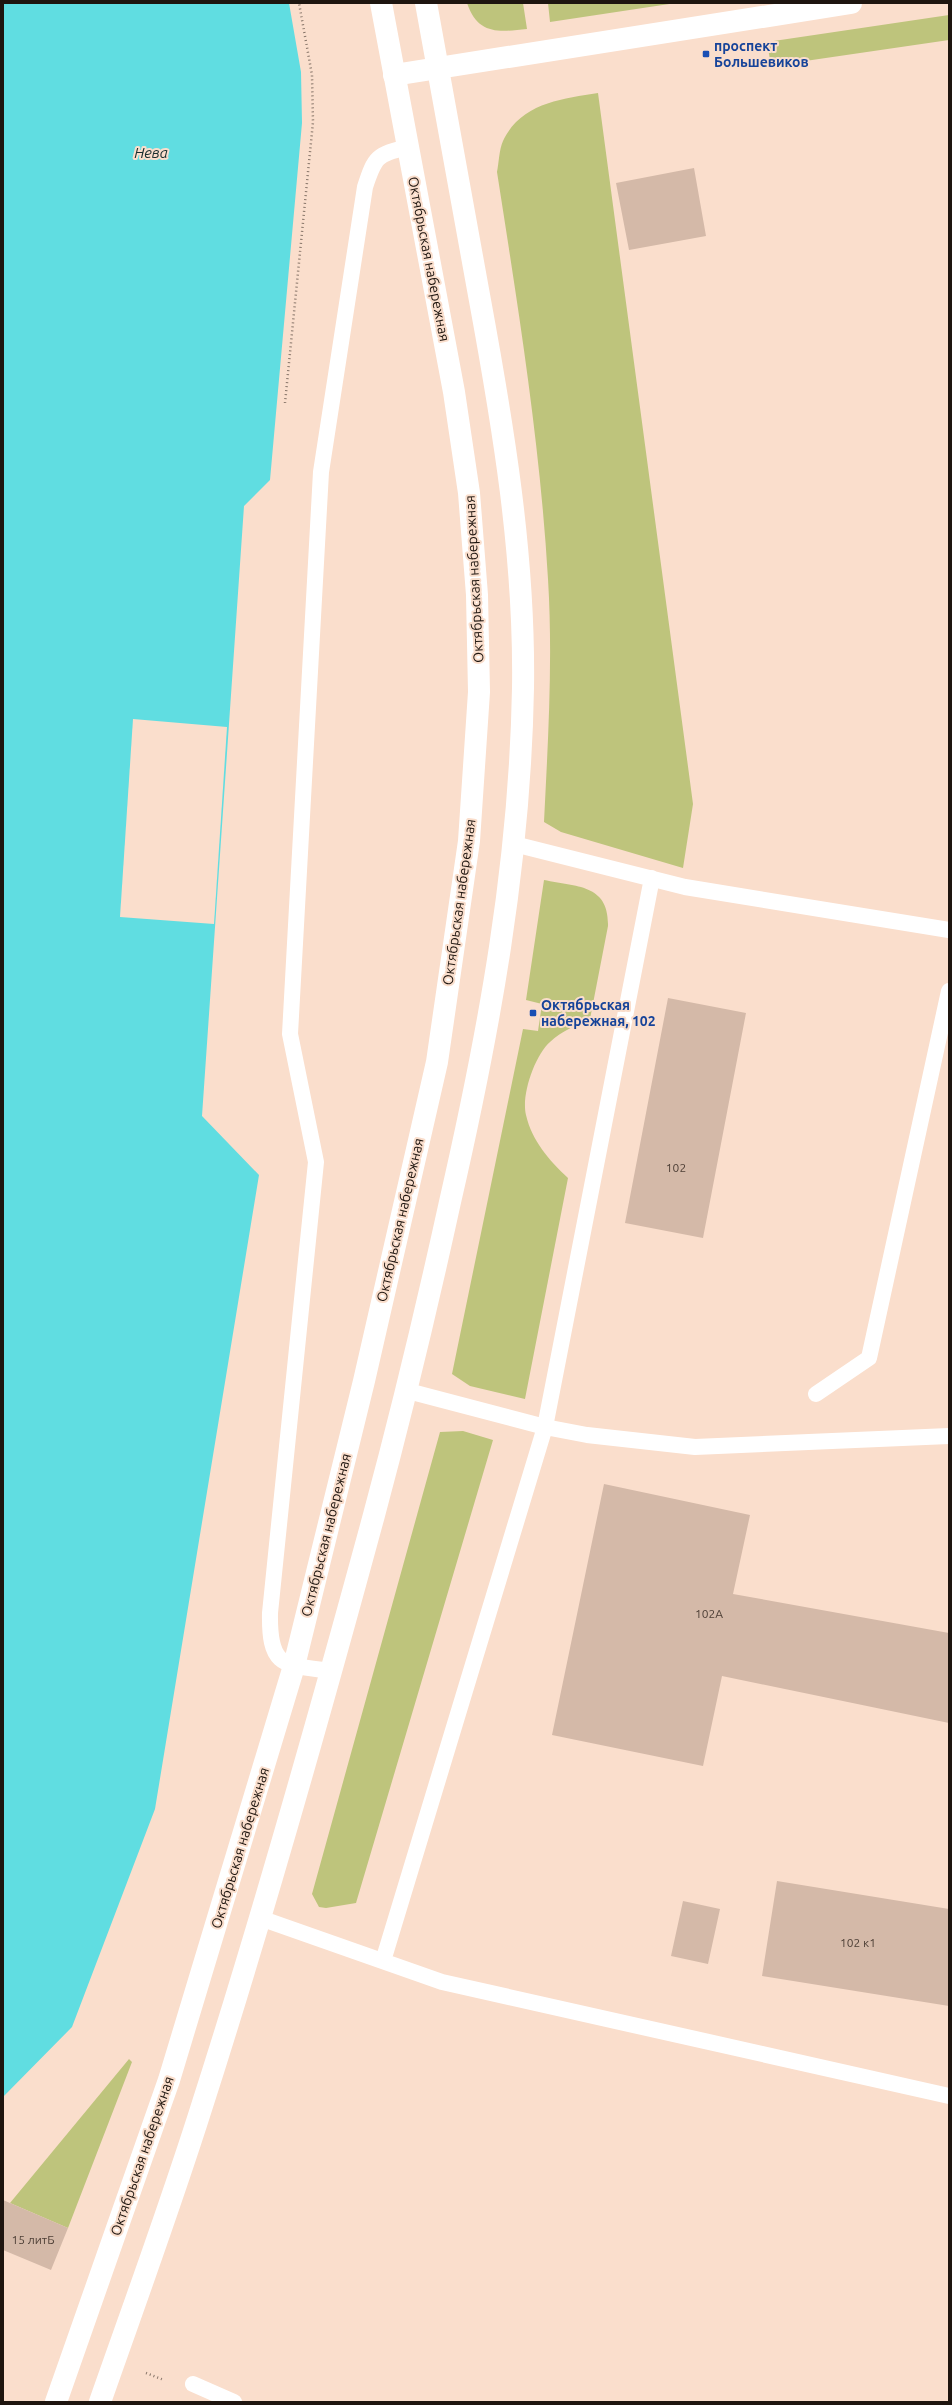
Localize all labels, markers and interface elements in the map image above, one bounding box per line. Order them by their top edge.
place label: проспект Большевиков [714,38,809,70]
marker: проспект Большевиков [701,49,711,59]
water label: Нева [134,144,168,161]
street label: Октябрьская набережная [405,175,453,343]
street label: Октябрьская набережная [462,495,486,663]
street label: Октябрьская набережная [439,818,479,986]
place label: Октябрьская набережная, 102 [541,997,656,1029]
marker: Октябрьская набережная, 102 [528,1008,538,1018]
street label: Октябрьская набережная [373,1137,427,1303]
house number: 102 [666,1161,686,1174]
street label: Октябрьская набережная [298,1452,354,1618]
house number: 102А [695,1607,723,1620]
street label: Октябрьская набережная [208,1766,272,1930]
house number: 102 к1 [840,1936,876,1949]
street label: Октябрьская набережная [107,2074,177,2238]
house number: 15 литБ [11,2233,55,2246]

